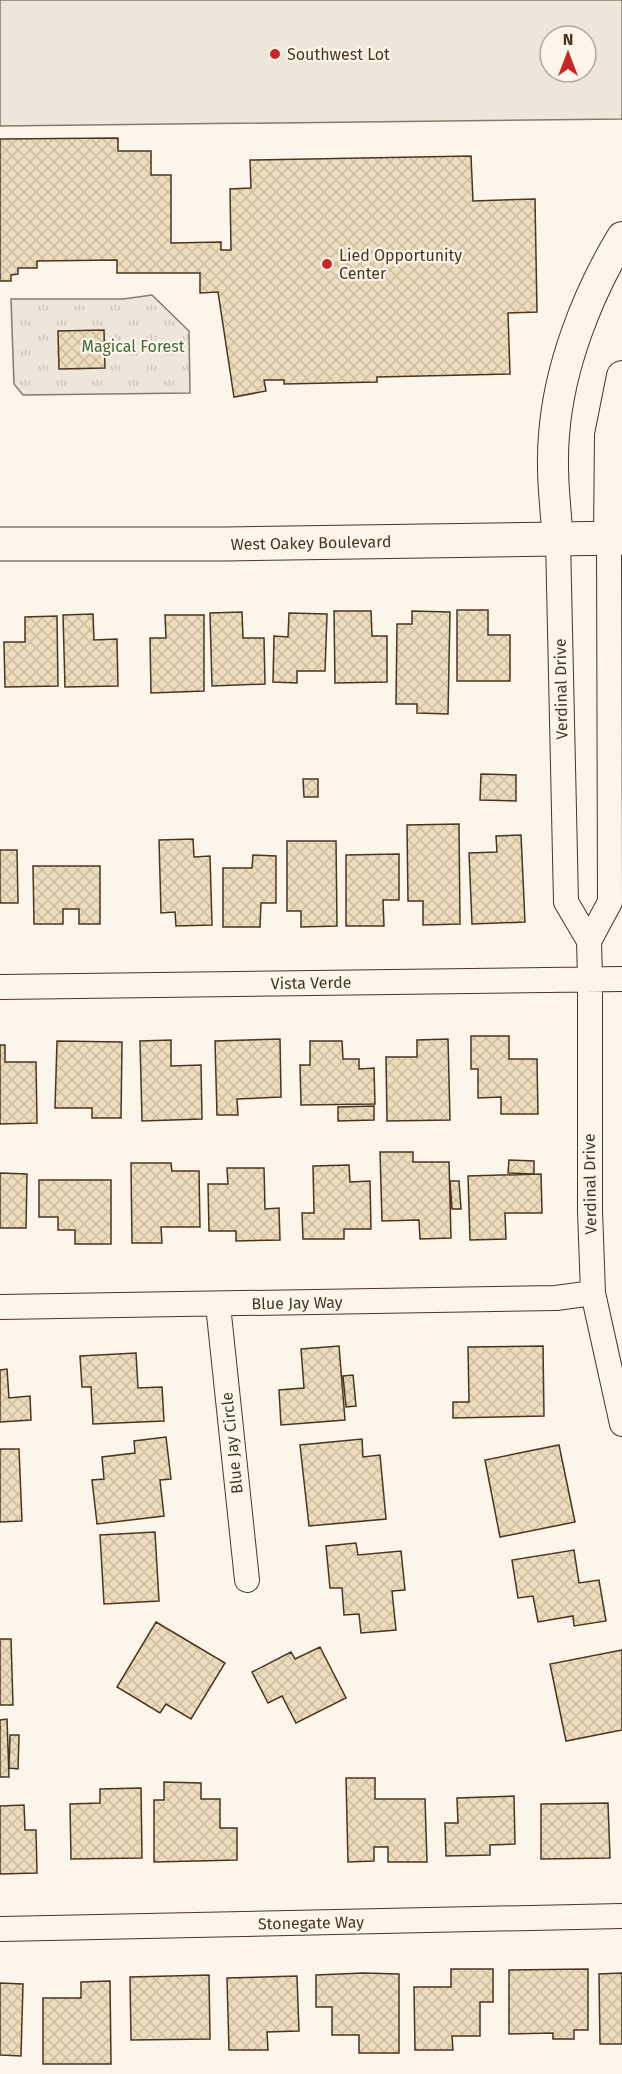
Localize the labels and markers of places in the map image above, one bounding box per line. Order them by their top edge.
place label: Southwest Lot [287,45,390,64]
marker: Southwest Lot [268,47,282,61]
place label: Lied Opportunity Center [339,246,462,283]
marker: Lied Opportunity Center [320,257,334,271]

